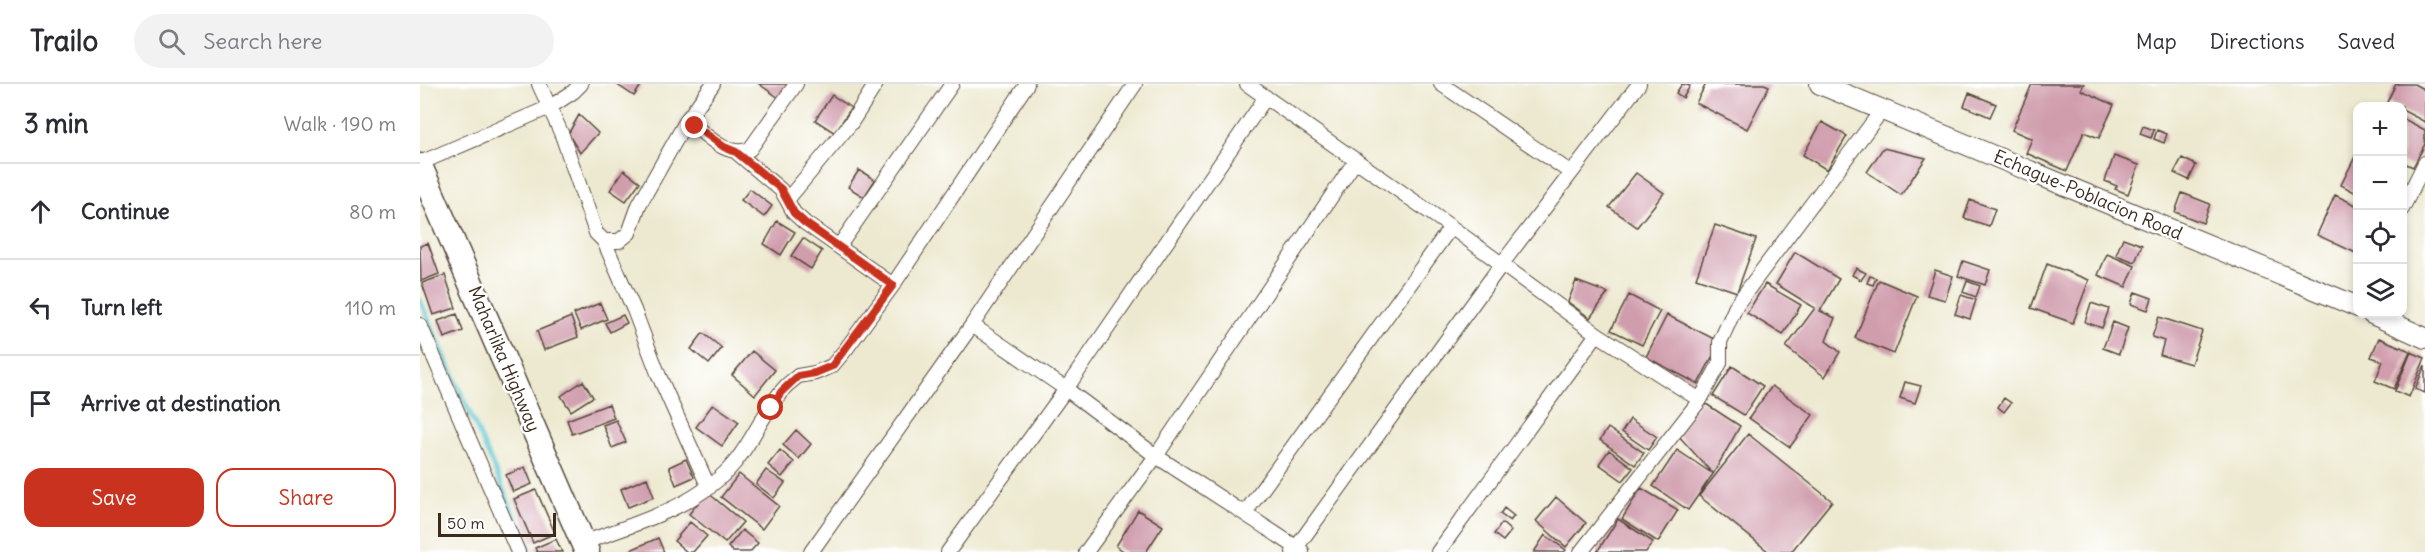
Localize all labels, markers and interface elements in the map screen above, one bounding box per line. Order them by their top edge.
search box [134,14,554,68]
text: Trailo [30,23,98,59]
icon: search [155,25,188,58]
text: Search here [203,27,322,55]
text: Map [2136,28,2177,55]
text: Directions [2210,28,2304,55]
text: Saved [2337,28,2395,55]
map controls [2353,102,2407,318]
button: + [2353,102,2407,156]
text: 3 min [24,107,89,140]
text: Walk · 190 m [284,111,396,136]
route end [681,112,707,138]
street label: Echague-Poblacion Road [1990,144,2186,245]
button: − [2353,156,2407,210]
icon: ahead [24,195,57,228]
text: Continue [81,197,170,225]
text: 80 m [349,199,396,224]
button: locate [2353,210,2407,264]
button: layers [2353,264,2407,318]
street label: Maharlika Highway [463,282,546,435]
icon: left [24,291,57,324]
text: Turn left [81,293,162,321]
text: 110 m [345,295,396,320]
icon: arrive [24,387,57,420]
text: Arrive at destination [81,389,281,417]
route start [757,394,783,420]
button: Save [24,468,204,527]
button: Share [216,468,396,527]
scale bar [438,510,556,538]
text: 50 m [447,513,485,533]

